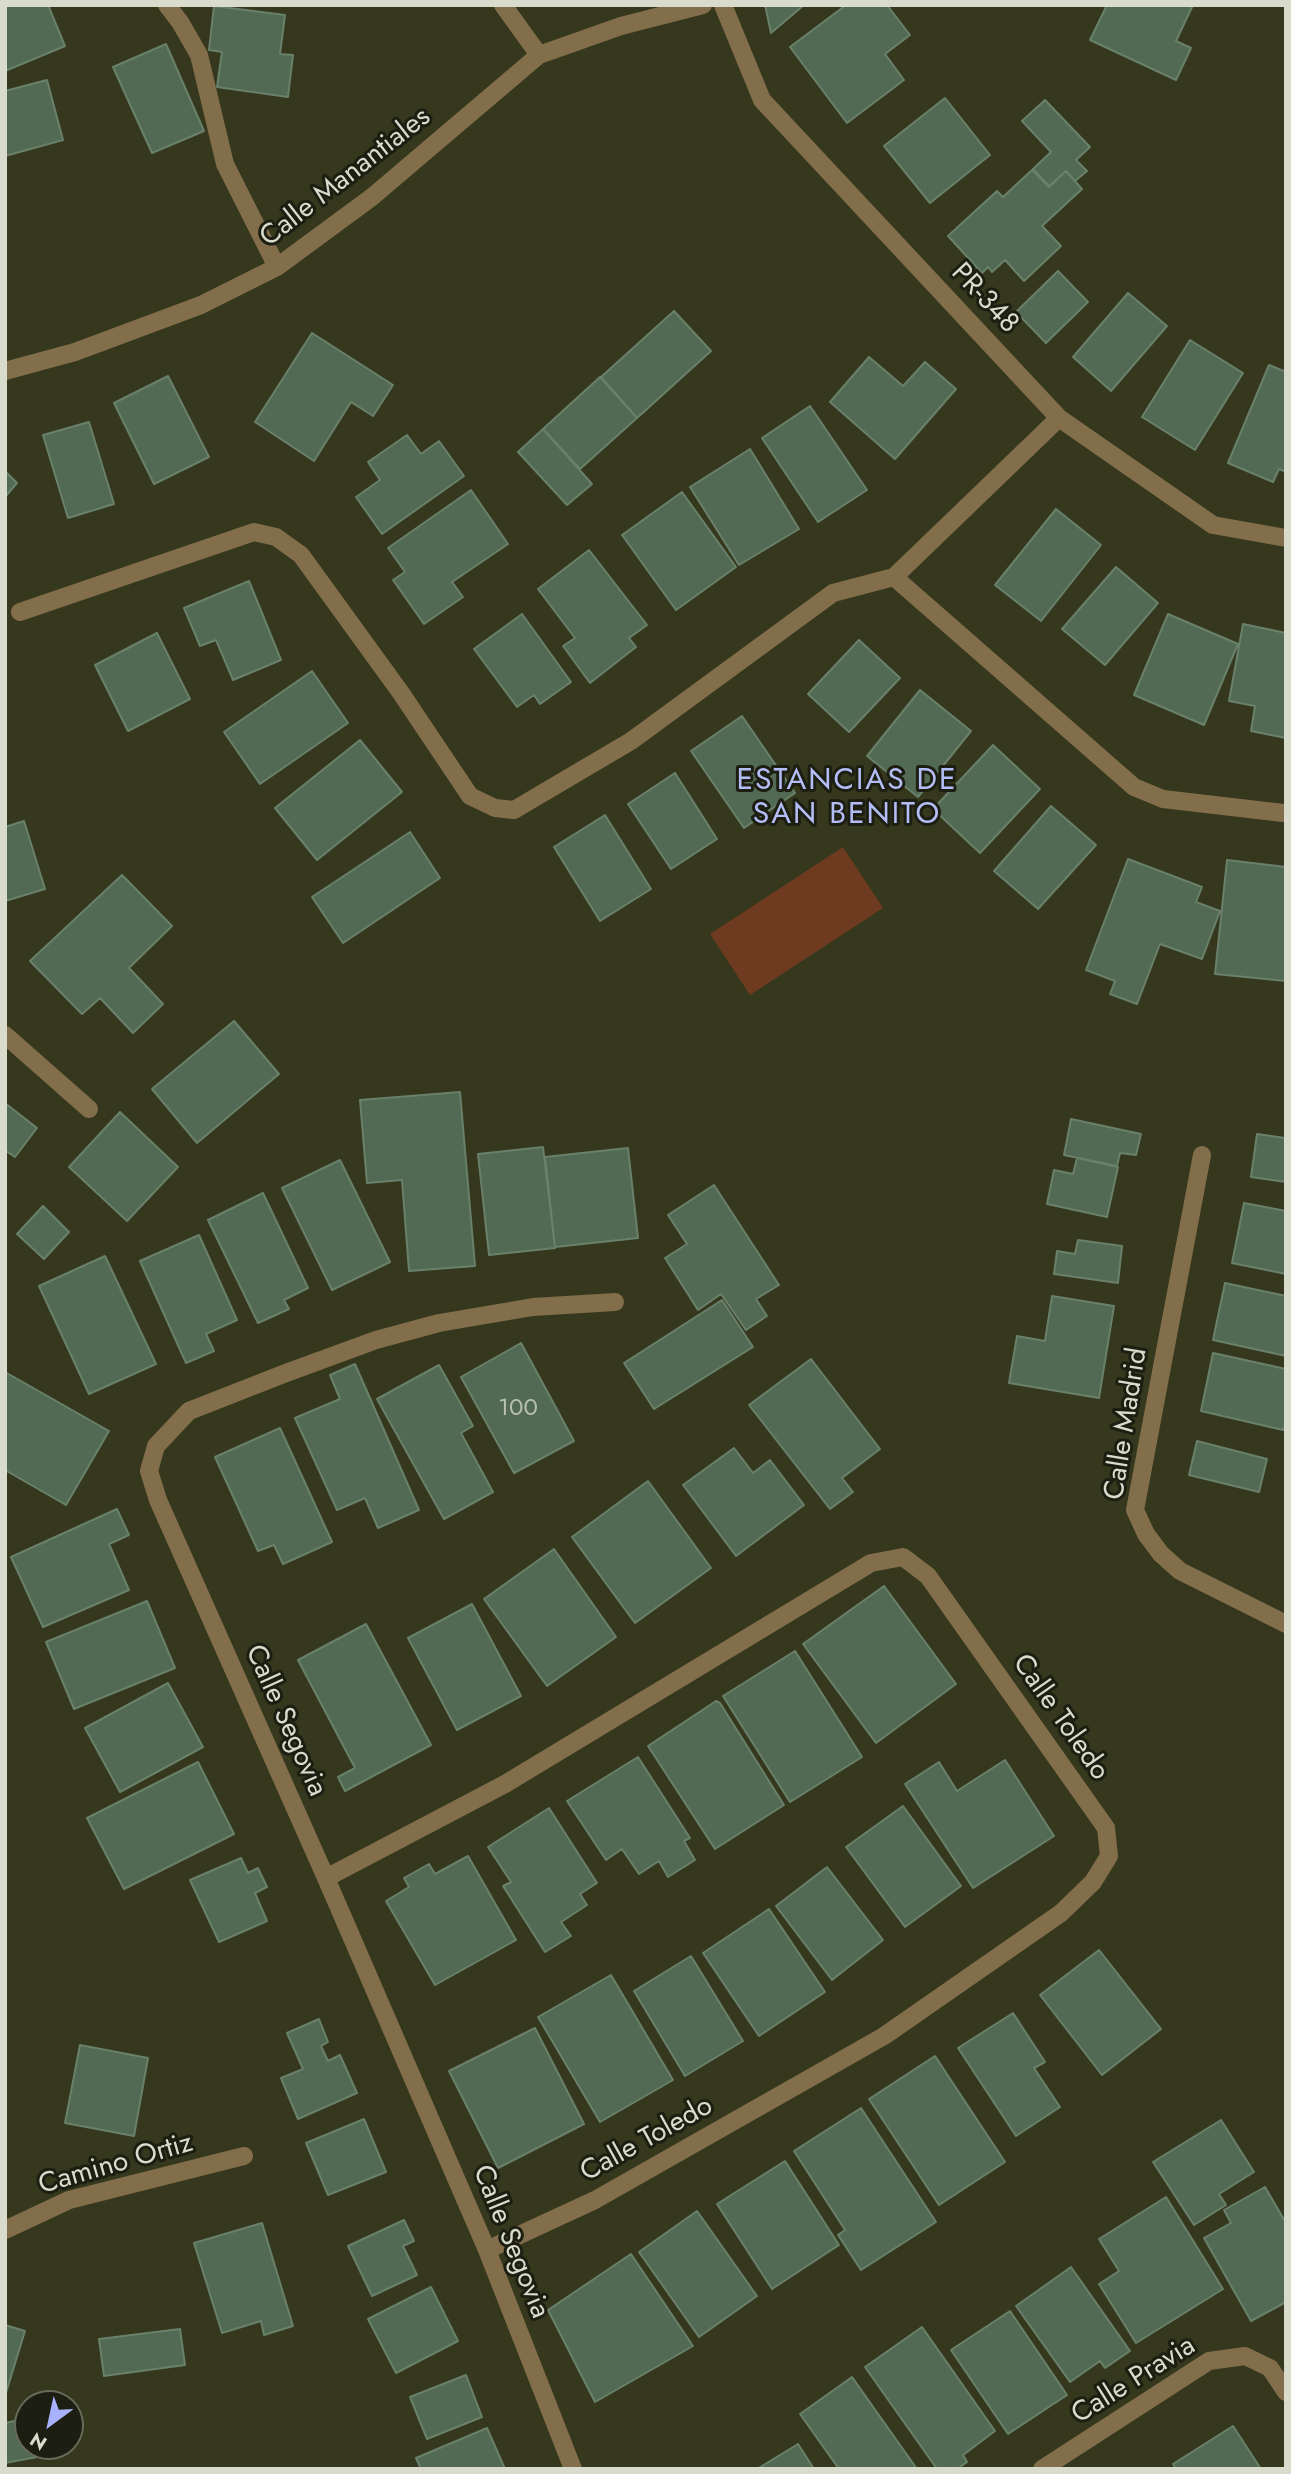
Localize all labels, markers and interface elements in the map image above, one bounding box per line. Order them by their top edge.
street label: Calle Manantiales [254,101,438,255]
street label: PR-348 [943,257,1025,341]
district label: ESTANCIAS DE SAN BENITO [738,764,956,834]
street label: Calle Madrid [1098,1346,1156,1502]
house number: 100 [498,1395,538,1423]
street label: Calle Segovia [237,1640,333,1802]
street label: Calle Toledo [1004,1649,1116,1787]
street label: Calle Toledo [575,2090,719,2190]
street label: Camino Ortiz [35,2127,197,2203]
street label: Calle Segovia [464,2161,556,2323]
street label: Calle Pravia [1066,2330,1202,2432]
north arrow [14,2390,84,2460]
text: N [25,2426,52,2457]

